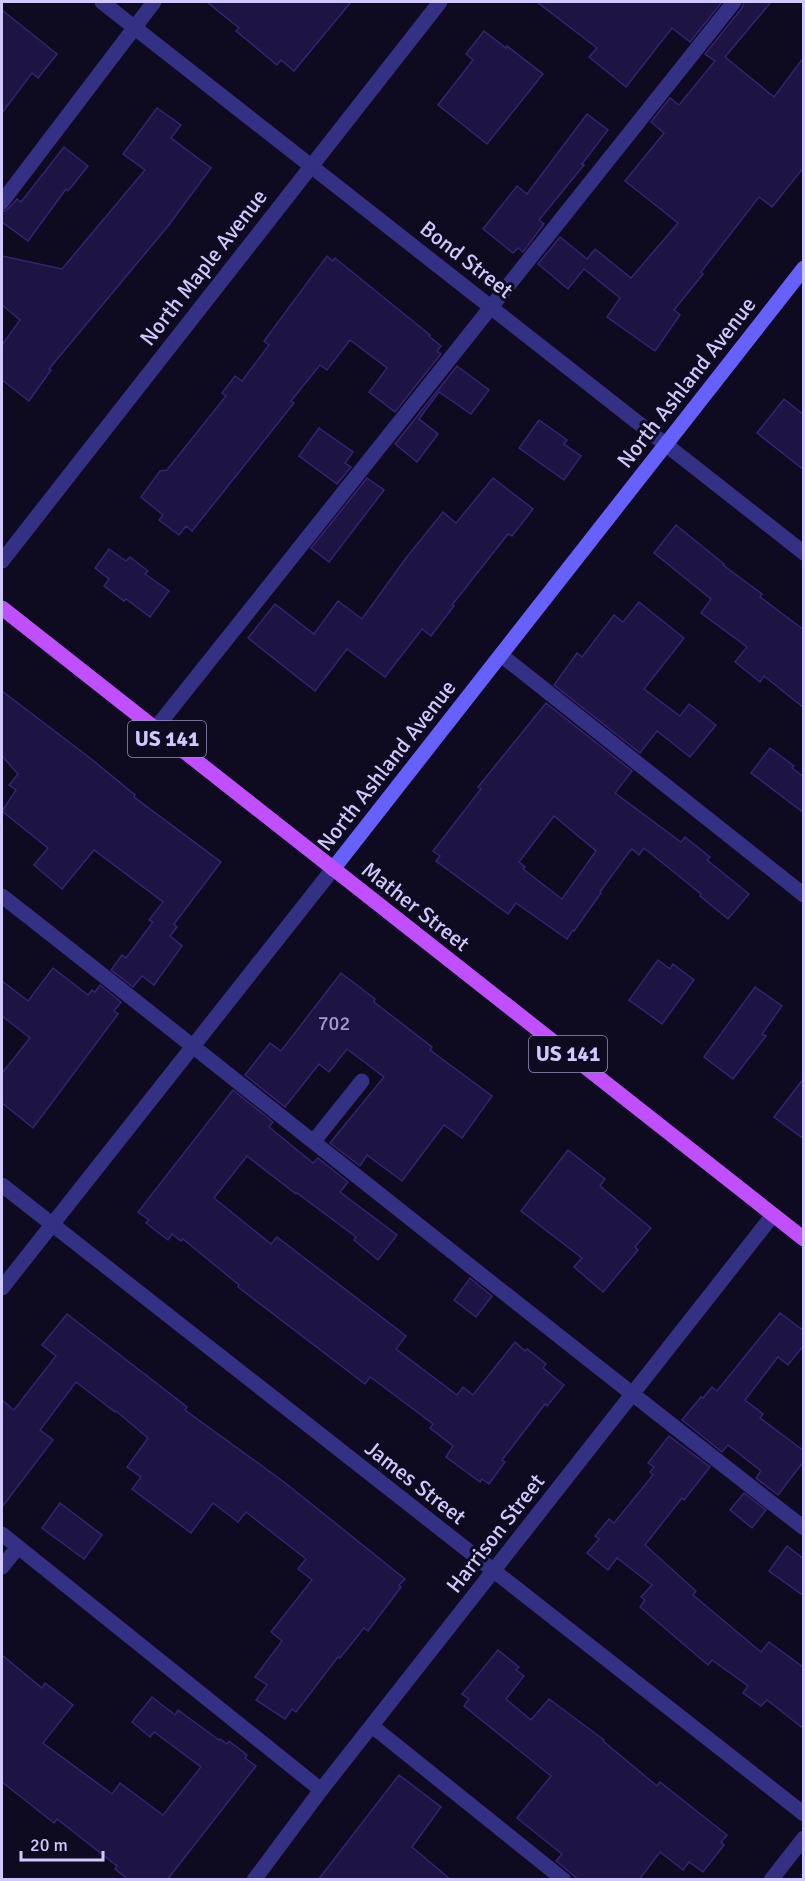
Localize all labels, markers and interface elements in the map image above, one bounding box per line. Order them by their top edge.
street label: North Maple Avenue [134,184,273,351]
street label: Bond Street [415,215,519,304]
street label: North Ashland Avenue [611,291,762,473]
street label: North Ashland Avenue [311,674,462,856]
road number: US 141 [128,721,206,757]
street label: Mather Street [356,856,475,957]
house number: 702 [318,1011,350,1036]
road number: US 141 [529,1036,607,1072]
street label: James Street [360,1435,472,1530]
street label: Harrison Street [441,1468,550,1598]
scale bar [21,1824,104,1862]
text: 20 m [30,1834,68,1856]

